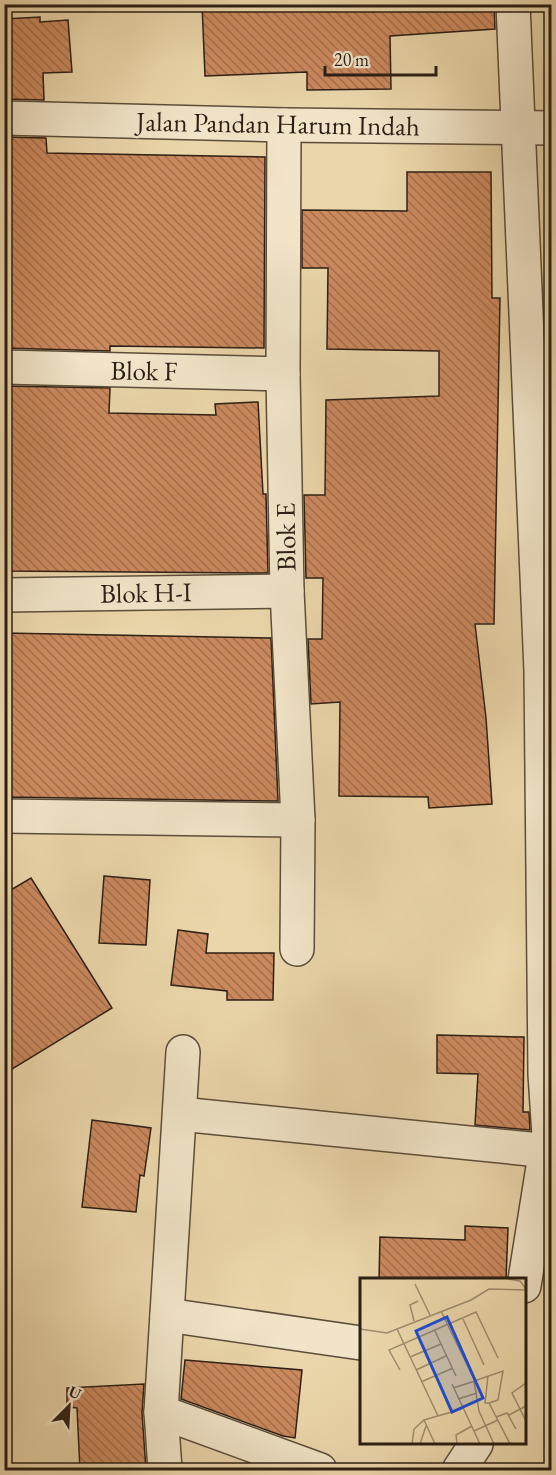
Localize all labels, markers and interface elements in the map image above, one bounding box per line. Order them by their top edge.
scale bar [325,39,436,77]
text: 20 m [334,48,369,71]
street label: Jalan Pandan Harum Indah [134,103,420,143]
street label: Blok F [110,352,178,389]
street label: Blok E [267,502,304,572]
street label: Blok H-I [100,574,192,611]
inset map [360,1278,526,1445]
north arrow [39,1376,99,1436]
text: U [65,1381,85,1405]

